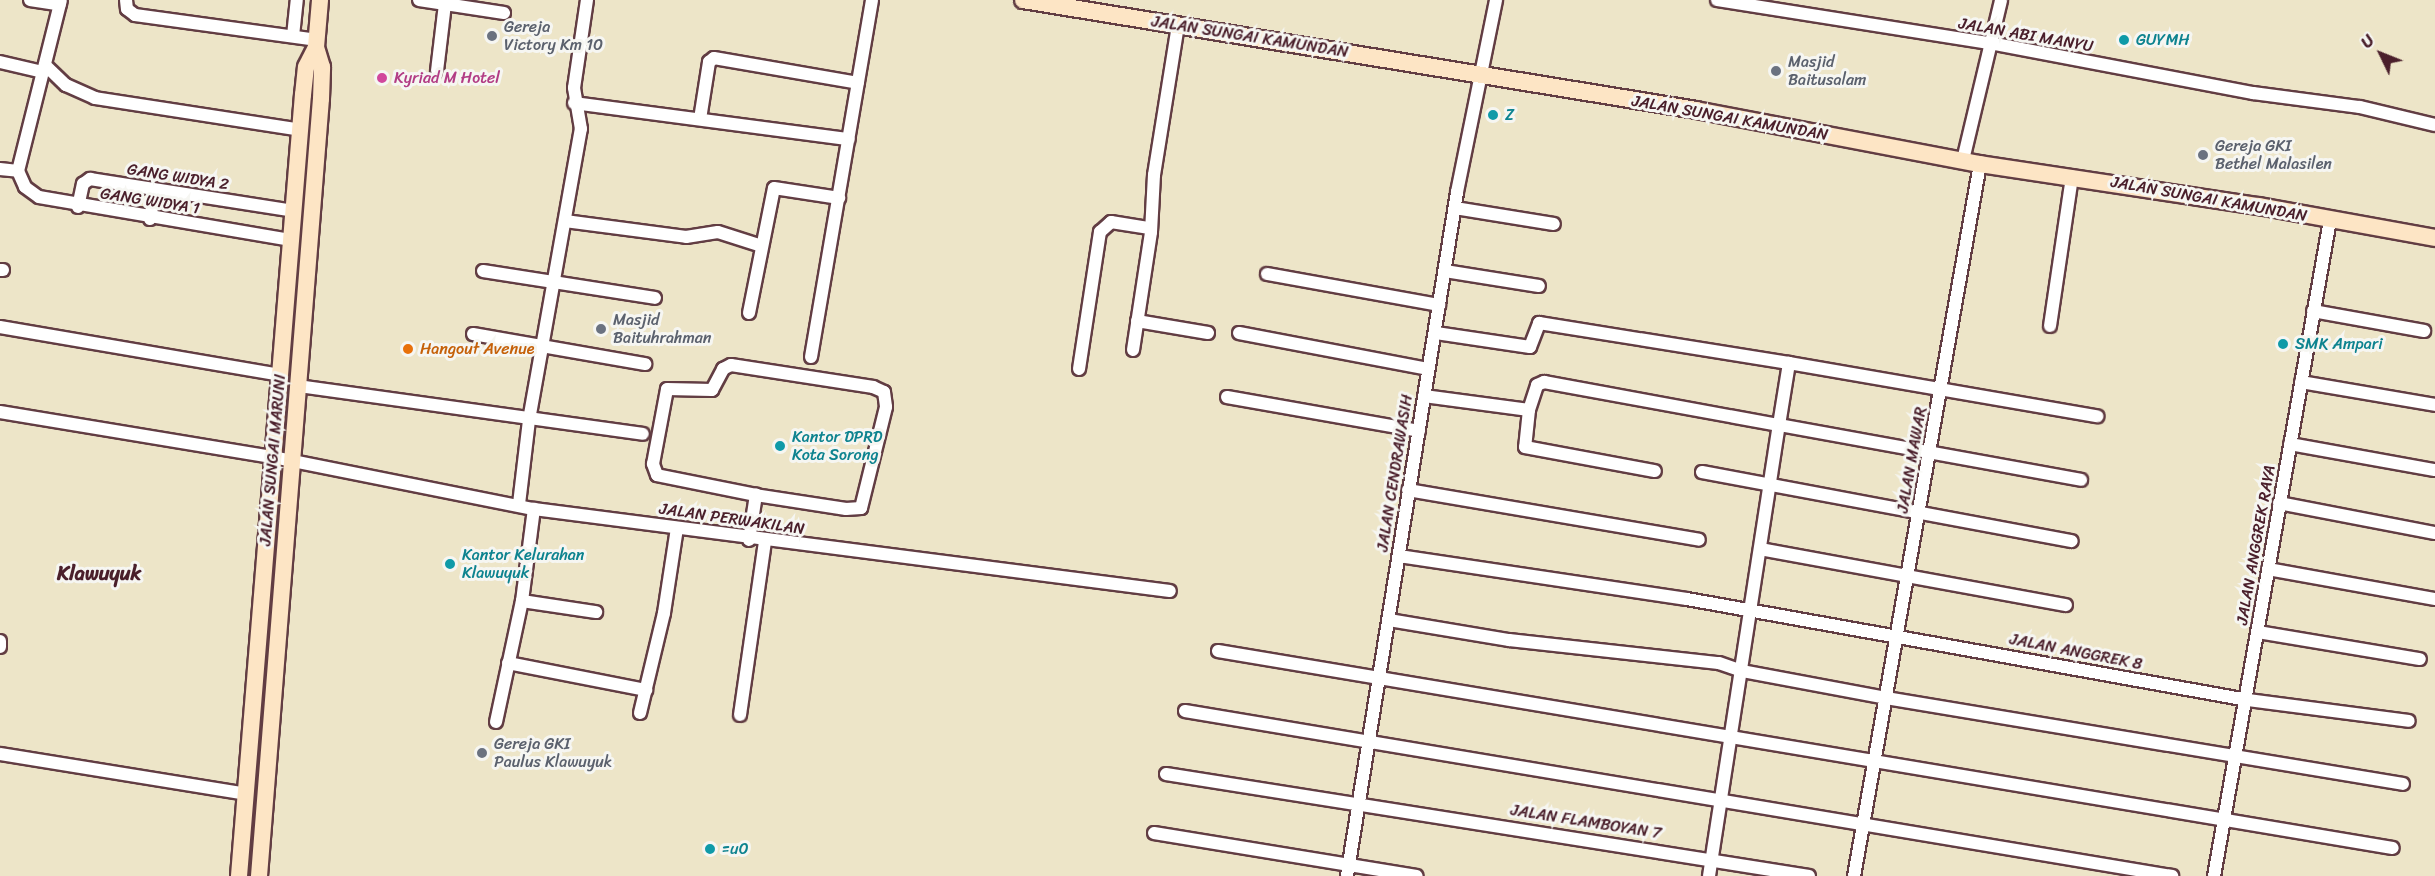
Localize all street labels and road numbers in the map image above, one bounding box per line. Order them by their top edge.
street label: JALAN SUNGAI KAMUNDAN [1150,12,1350,62]
street label: JALAN ABI MANYU [1958,14,2094,56]
street label: JALAN SUNGAI KAMUNDAN [1630,91,1830,145]
street label: GANG WIDYA 2 [125,159,231,195]
street label: JALAN SUNGAI KAMUNDAN [2109,172,2309,226]
street label: GANG WIDYA 1 [98,184,202,218]
street label: JALAN SUNGAI MARUNI [256,373,290,547]
street label: JALAN CENDRAWASIH [1373,392,1417,554]
street label: JALAN MAWAR [1893,406,1931,514]
street label: JALAN ANGGREK RAYA [2232,464,2280,626]
street label: JALAN PERWAKILAN [659,499,805,539]
street label: JALAN ANGGREK 8 [2008,630,2144,674]
street label: JALAN FLAMBOYAN 7 [1509,801,1663,843]

